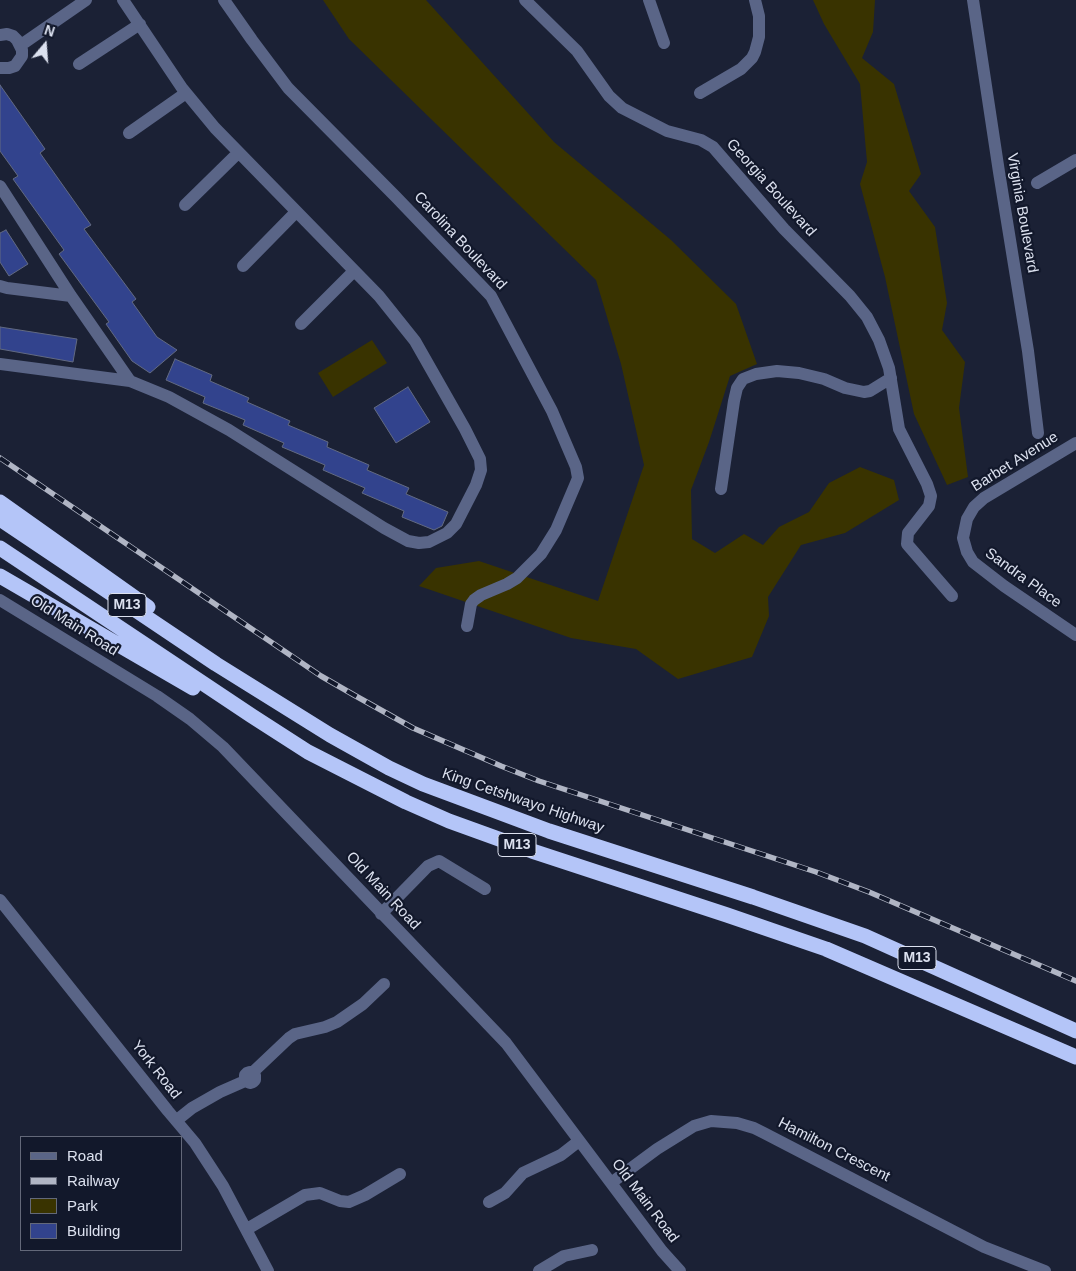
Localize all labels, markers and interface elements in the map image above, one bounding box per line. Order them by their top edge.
north arrow [20,20,70,70]
text: N [42,22,57,40]
street label: Georgia Boulevard [722,136,820,240]
street label: Virginia Boulevard [1003,152,1041,274]
street label: Carolina Boulevard [410,188,510,294]
street label: Barbet Avenue [968,428,1062,496]
street label: Sandra Place [981,544,1065,612]
street label: Old Main Road [27,592,121,660]
road number: M13 [108,594,146,616]
street label: King Cetshwayo Highway [440,765,606,837]
road number: M13 [498,834,536,856]
street label: Old Main Road [342,848,424,934]
road number: M13 [898,946,936,970]
street label: York Road [128,1037,184,1103]
street label: Hamilton Crescent [775,1114,893,1186]
legend [20,1136,182,1251]
text: Road [67,1147,103,1164]
street label: Old Main Road [608,1156,682,1246]
text: Railway [67,1172,120,1189]
text: Park [67,1197,98,1214]
text: Building [67,1222,120,1239]

